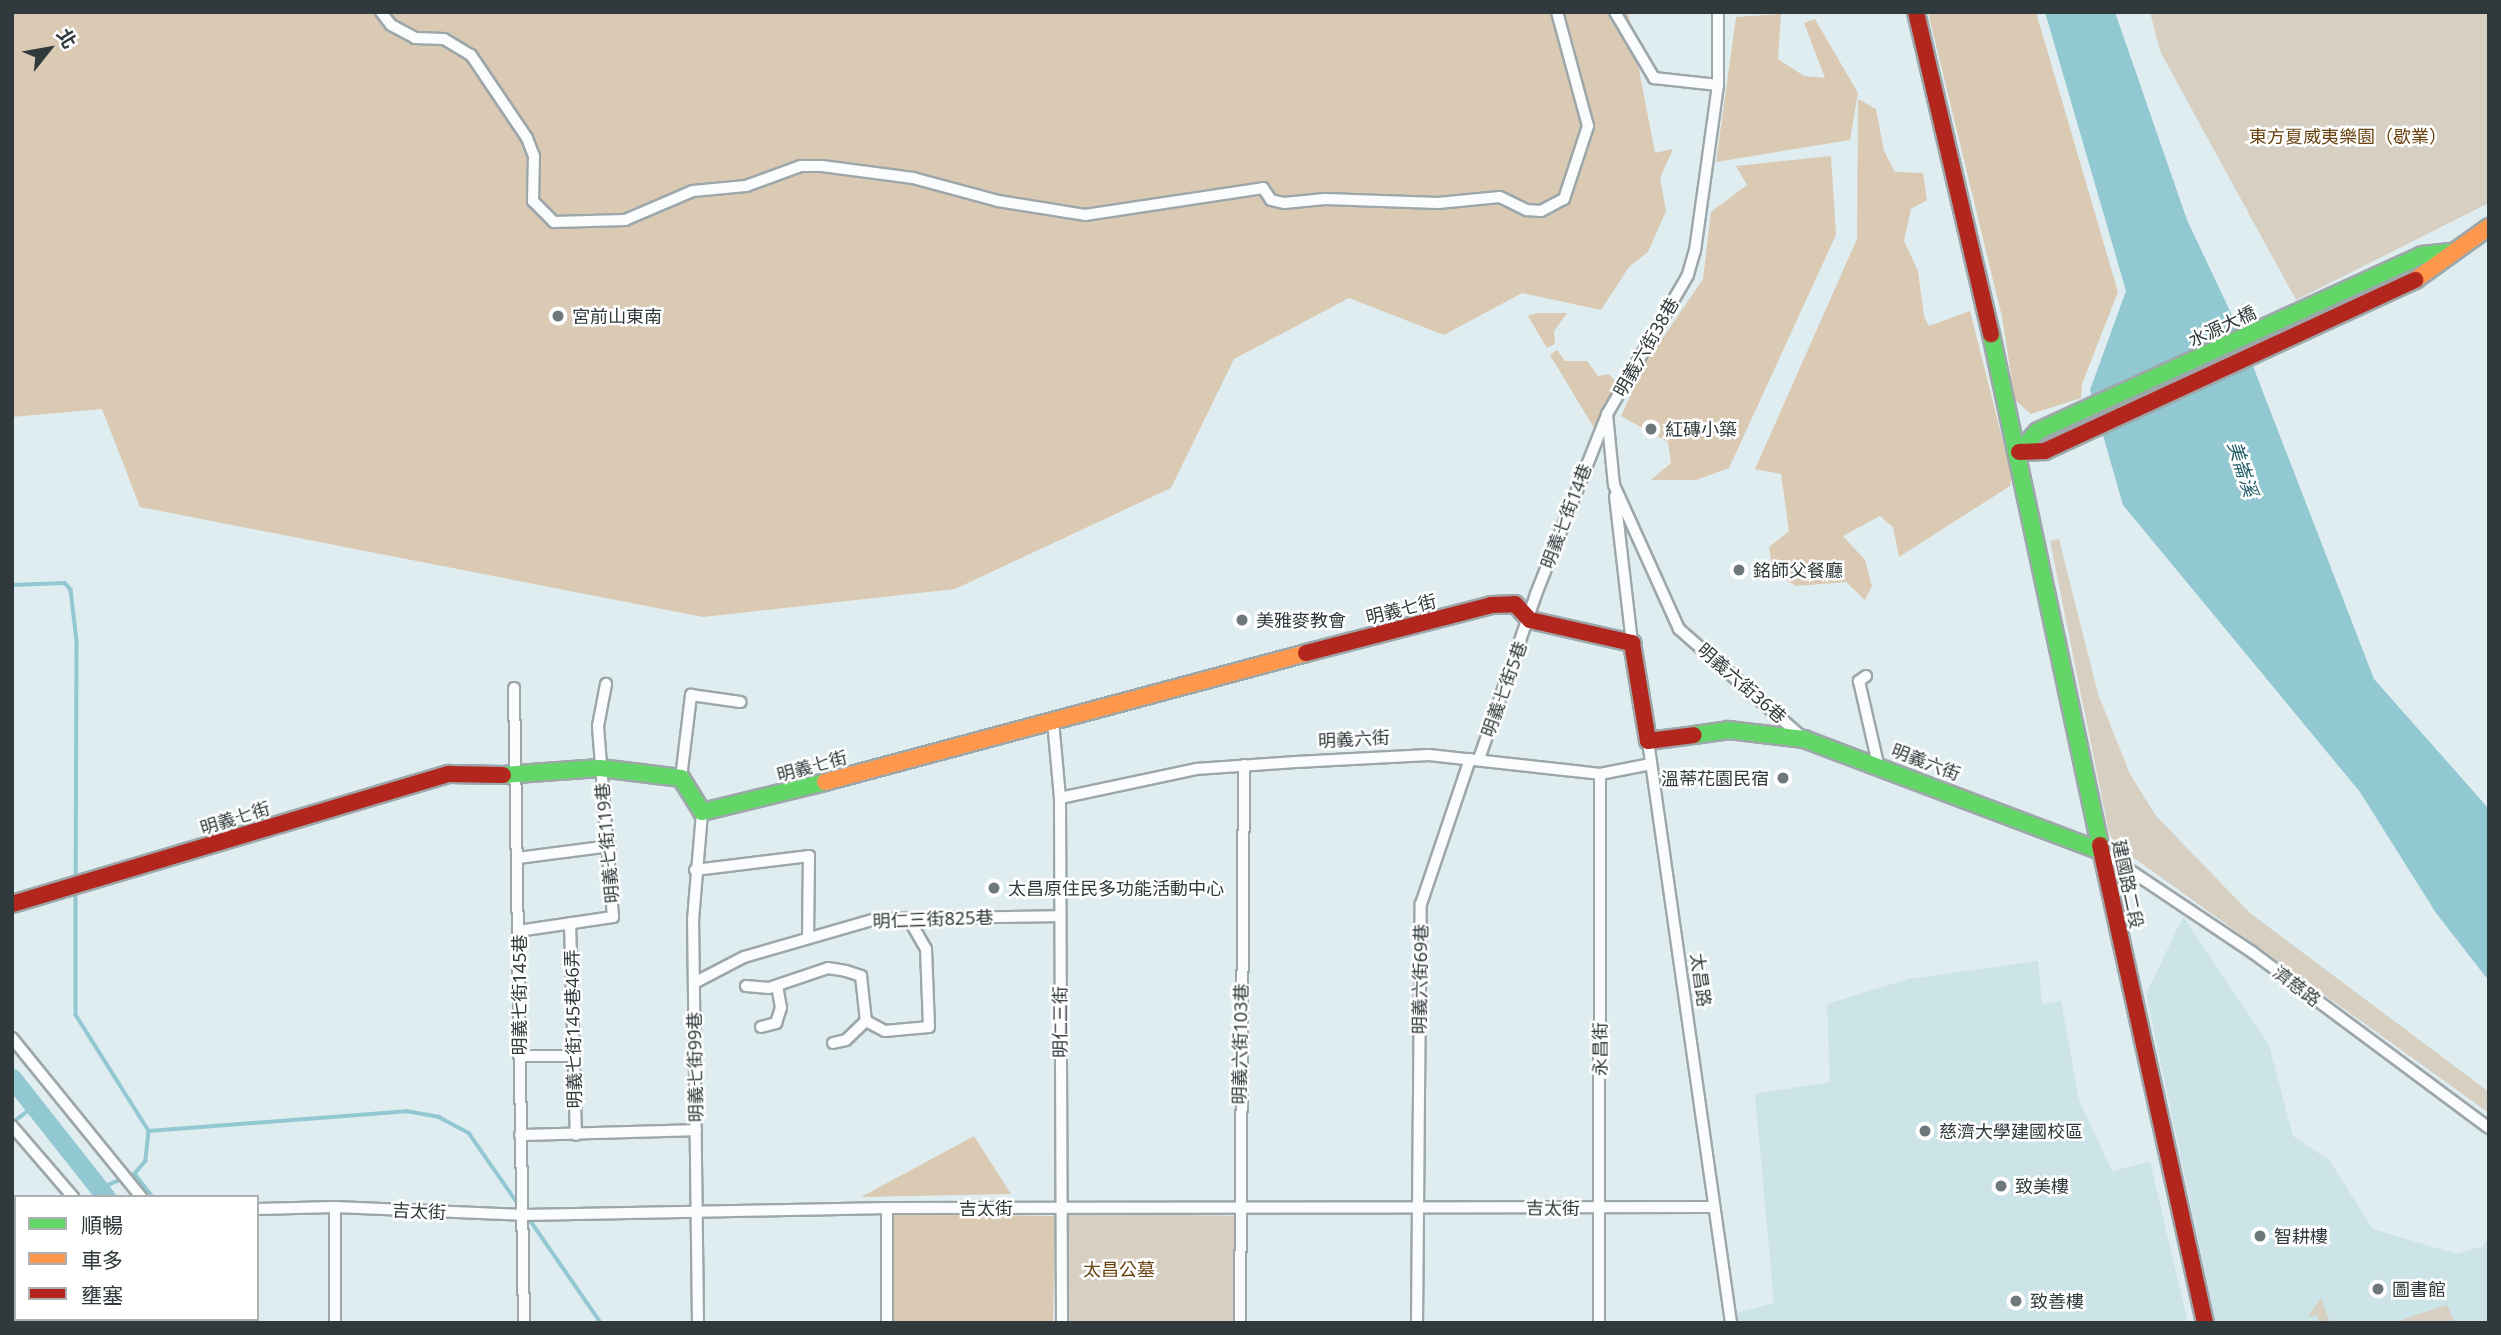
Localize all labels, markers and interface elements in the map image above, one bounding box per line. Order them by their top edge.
north arrow [14,14,84,84]
text: 北 [51,23,83,53]
park label: 東方夏威夷樂園（歇業） [2249,125,2447,147]
street label: 明義六街38巷 [1609,294,1683,400]
street label: 水源大橋 [2185,301,2259,351]
place label: 宮前山東南 [572,305,662,327]
marker: 宮前山東南 [550,308,566,324]
place label: 紅磚小築 [1665,418,1737,440]
marker: 紅磚小築 [1643,421,1659,437]
water label: 美崙溪 [2222,438,2262,500]
street label: 明義七街14巷 [1536,461,1596,571]
place label: 銘師父餐廳 [1753,559,1843,581]
marker: 銘師父餐廳 [1731,562,1747,578]
street label: 明義七街 [1363,590,1439,628]
place label: 美雅麥教會 [1256,609,1346,631]
marker: 美雅麥教會 [1234,612,1250,628]
street label: 明義七街5巷 [1477,638,1531,740]
street label: 明義六街36巷 [1693,639,1791,727]
street label: 明義六街 [1317,726,1391,752]
street label: 明義六街 [1889,739,1963,785]
street label: 明義七街 [774,746,850,786]
place label: 溫蒂花園民宿 [1661,767,1769,789]
marker: 溫蒂花園民宿 [1775,770,1791,786]
street label: 明義七街119巷 [591,782,623,904]
street label: 明義七街 [197,797,273,839]
street label: 建國路二段 [2108,838,2148,930]
place label: 太昌原住民多功能活動中心 [1008,877,1224,899]
marker: 太昌原住民多功能活動中心 [986,880,1002,896]
street label: 明仁三街825巷 [872,906,994,932]
street label: 明義六街69巷 [1408,924,1432,1034]
street label: 明義七街145巷 [508,935,530,1055]
street label: 明義七街145巷46弄 [561,949,585,1109]
street label: 太昌路 [1687,952,1715,1008]
street label: 濟慈路 [2269,961,2325,1011]
street label: 明義六街103巷 [1228,983,1252,1105]
street label: 明仁三街 [1049,986,1071,1058]
street label: 明義七街99巷 [683,1012,707,1122]
street label: 永昌街 [1589,1022,1611,1076]
place label: 慈濟大學建國校區 [1939,1120,2083,1142]
marker: 慈濟大學建國校區 [1917,1123,1933,1139]
place label: 致美樓 [2015,1175,2069,1197]
marker: 致美樓 [1993,1178,2009,1194]
legend [14,1195,259,1321]
street label: 吉太街 [959,1197,1013,1219]
street label: 吉太街 [1526,1197,1580,1219]
street label: 吉太街 [391,1199,447,1223]
text: 順暢 [81,1211,123,1239]
place label: 智耕樓 [2274,1225,2328,1247]
marker: 智耕樓 [2252,1228,2268,1244]
text: 車多 [81,1246,123,1274]
park label: 太昌公墓 [1083,1258,1155,1280]
place label: 圖書館 [2392,1278,2446,1300]
text: 壅塞 [81,1281,123,1309]
marker: 圖書館 [2370,1281,2386,1297]
place label: 致善樓 [2030,1290,2084,1312]
marker: 致善樓 [2008,1293,2024,1309]

